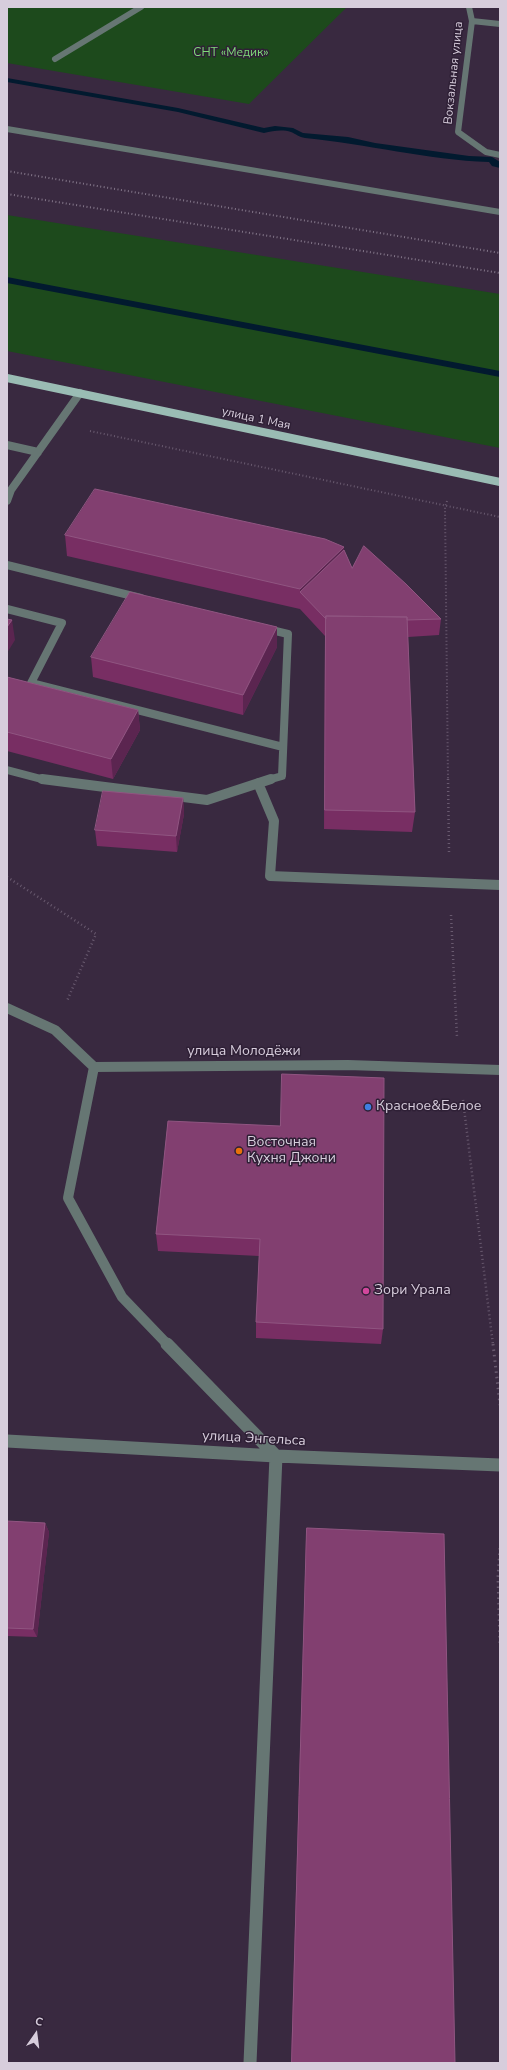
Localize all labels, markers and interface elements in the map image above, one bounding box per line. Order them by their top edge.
street label: Вокзальная улица [441,21,467,125]
park label: СНТ «Медик» [193,46,269,60]
street label: улица 1 Мая [220,405,292,433]
street label: улица Молодёжи [187,1044,301,1060]
place label: Красное&Белое [376,1099,481,1115]
marker: Красное&Белое [363,1102,373,1112]
place label: Восточная Кухня Джони [247,1135,336,1168]
marker: Восточная Кухня Джони [234,1146,244,1156]
place label: Зори Урала [374,1283,451,1299]
marker: Зори Урала [361,1286,371,1296]
street label: улица Энгельса [202,1428,306,1450]
north arrow [16,2014,56,2054]
text: С [34,2014,44,2030]

